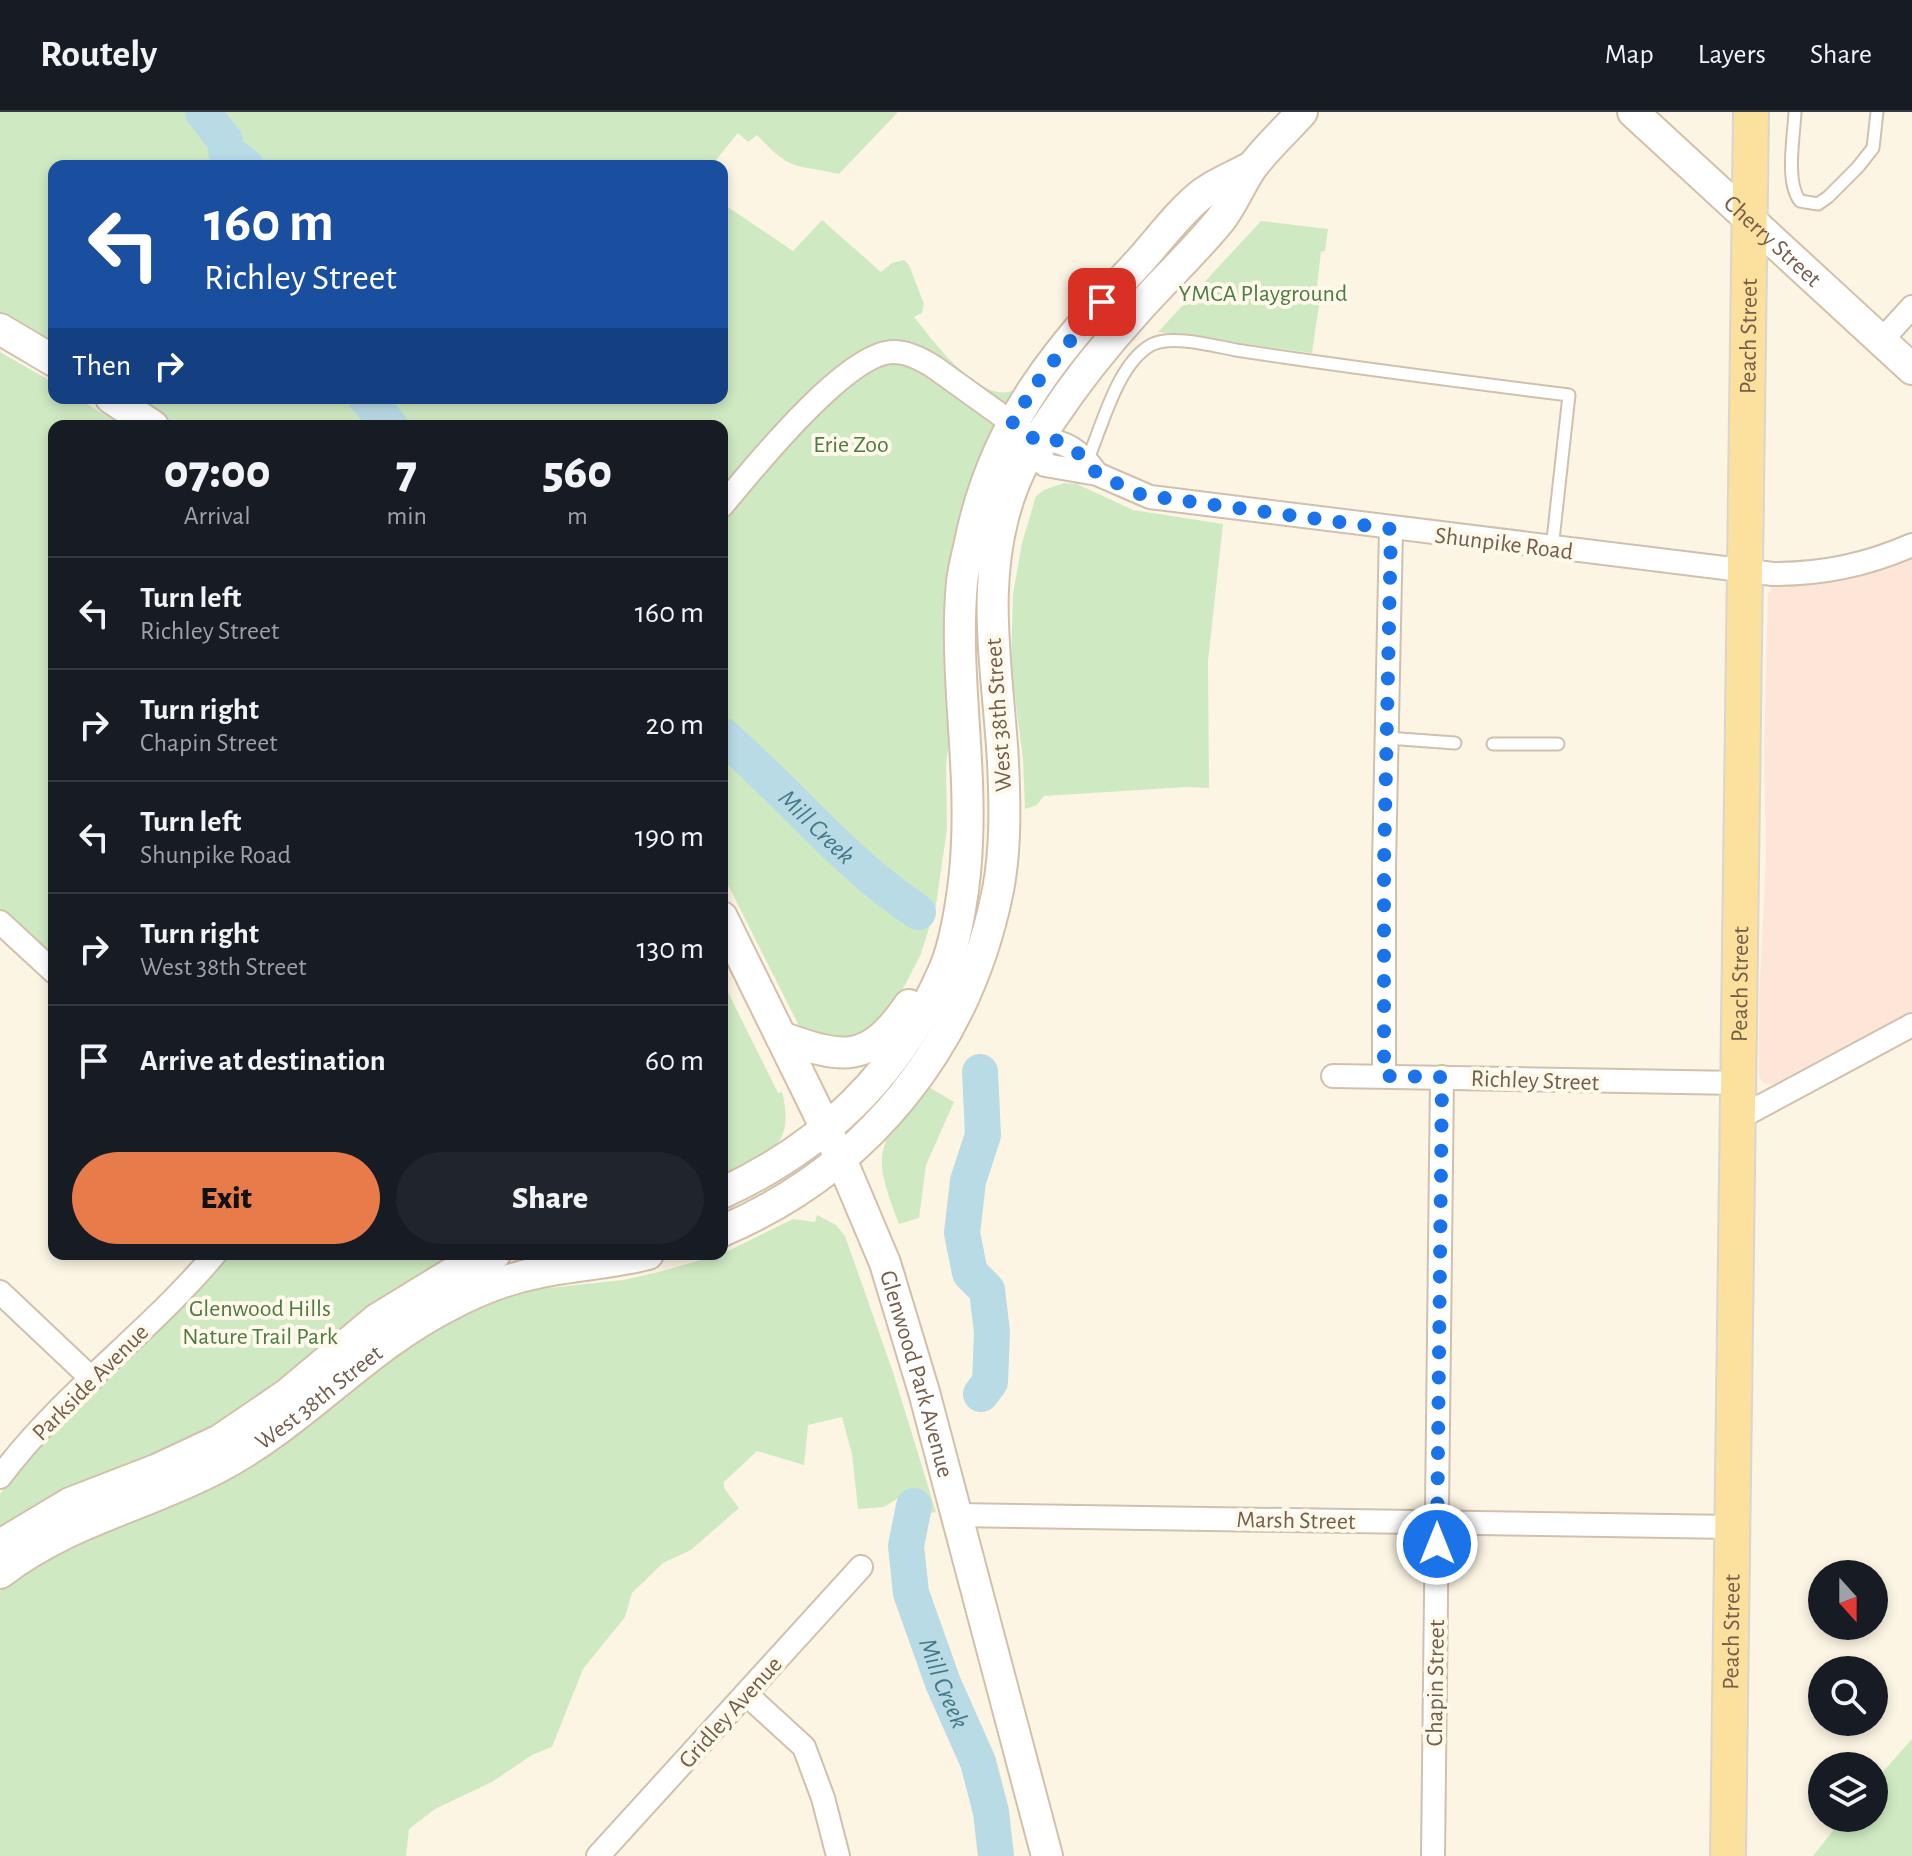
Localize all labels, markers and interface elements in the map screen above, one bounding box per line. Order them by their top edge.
text: Routely [40,36,157,74]
text: Map [1605,41,1654,69]
text: Layers [1698,41,1766,69]
text: Share [1810,41,1872,69]
street label: Cherry Street [1719,191,1826,292]
icon: left [72,192,176,296]
text: 160 m [204,195,334,251]
text: Richley Street [204,260,397,296]
pin [1068,268,1136,336]
street label: Peach Street [1736,278,1762,394]
icon: arrive [1080,280,1124,324]
park label: YMCA Playground [1179,282,1347,306]
icon: right [147,344,191,388]
text: Then [72,351,131,381]
park label: Erie Zoo [813,433,889,457]
text: 07:00 [164,449,271,497]
text: 7 [396,449,417,497]
text: 560 [543,449,612,497]
text: Arrival [184,503,251,529]
text: min [386,503,427,529]
text: m [567,503,588,529]
street label: Shunpike Road [1433,524,1574,564]
text: Turn left [140,583,241,613]
icon: left [72,591,116,635]
text: 160 m [635,598,704,628]
text: Richley Street [140,618,279,644]
street label: West 38th Street [982,637,1016,792]
text: Turn right [140,695,259,725]
icon: right [72,703,116,747]
text: 20 m [646,710,704,740]
text: Chapin Street [140,730,278,756]
water label: Mill Creek [774,785,859,869]
text: Turn left [140,807,241,837]
icon: left [72,815,116,859]
text: 190 m [635,822,704,852]
text: Shunpike Road [140,842,291,868]
text: Turn right [140,919,259,949]
street label: Peach Street [1728,926,1753,1042]
icon: right [72,927,116,971]
text: 130 m [637,934,704,964]
text: West 38th Street [140,954,307,980]
icon: arrive [72,1039,116,1083]
text: Arrive at destination [140,1046,386,1076]
text: 60 m [645,1046,704,1076]
street label: Richley Street [1470,1067,1600,1095]
button: Exit [72,1152,380,1244]
button: Share [396,1152,704,1244]
street label: Glenwood Park Avenue [875,1268,957,1480]
park label: Glenwood Hills Nature Trail Park [182,1297,338,1349]
street label: Parkside Avenue [28,1320,153,1445]
street label: West 38th Street [251,1341,387,1455]
position arrow [1395,1502,1479,1586]
street label: Marsh Street [1236,1508,1356,1534]
north arrow [1808,1560,1888,1640]
map controls [1808,1560,1888,1832]
street label: Peach Street [1719,1574,1745,1690]
street label: Chapin Street [1423,1619,1449,1747]
water label: Mill Creek [914,1635,973,1732]
street label: Gridley Avenue [675,1652,787,1773]
button: search [1808,1656,1888,1736]
button: layers [1808,1752,1888,1832]

